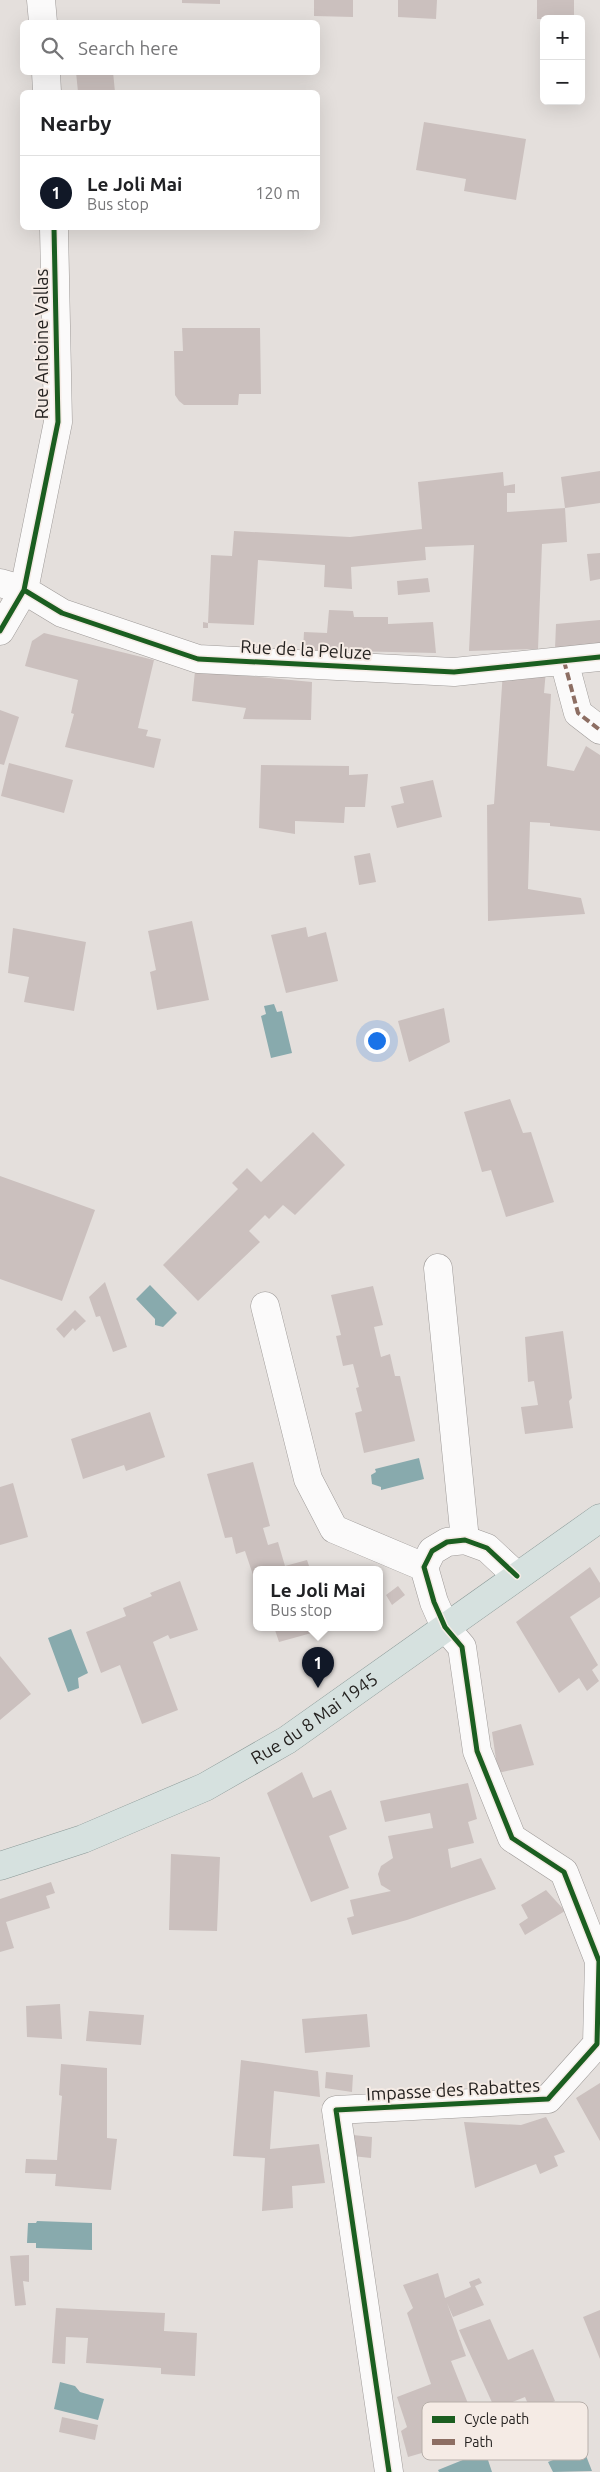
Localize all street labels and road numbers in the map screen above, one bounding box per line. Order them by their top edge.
street label: Rue Antoine Vallas [31,268,51,419]
street label: Rue de la Peluze [240,636,372,662]
street label: Rue du 8 Mai 1945 [247,1668,381,1768]
street label: Impasse des Rabattes [366,2074,541,2104]

